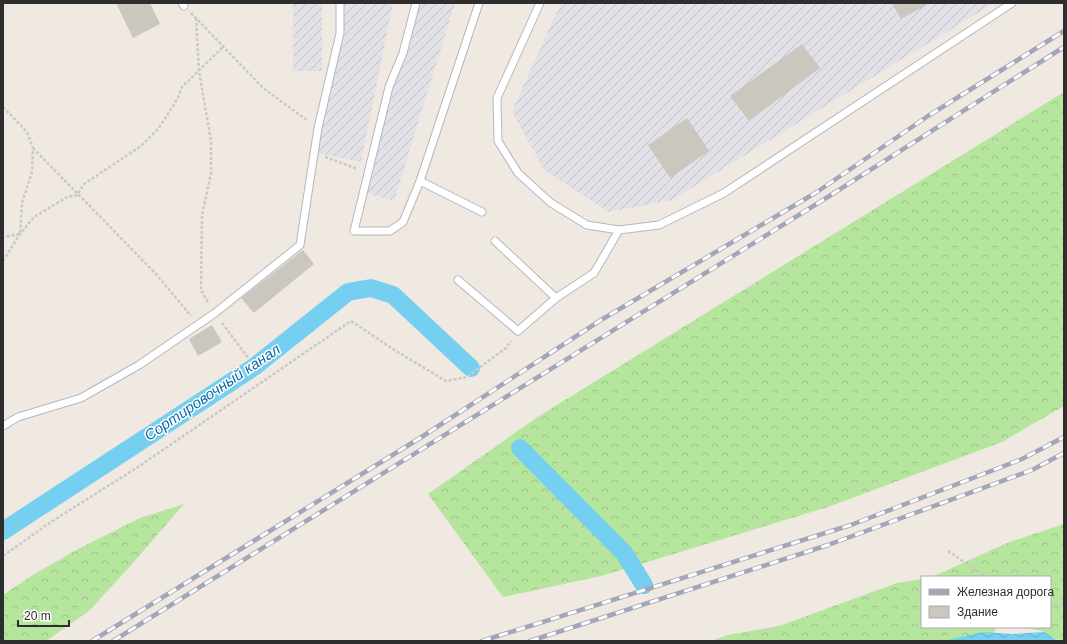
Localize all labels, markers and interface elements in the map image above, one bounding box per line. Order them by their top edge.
water label: Сортировочный канал [141,340,284,444]
legend [921,576,1051,628]
text: Железная дорога [957,585,1054,599]
scale bar [18,602,69,628]
text: Здание [957,605,998,619]
text: 20 m [24,609,51,623]

